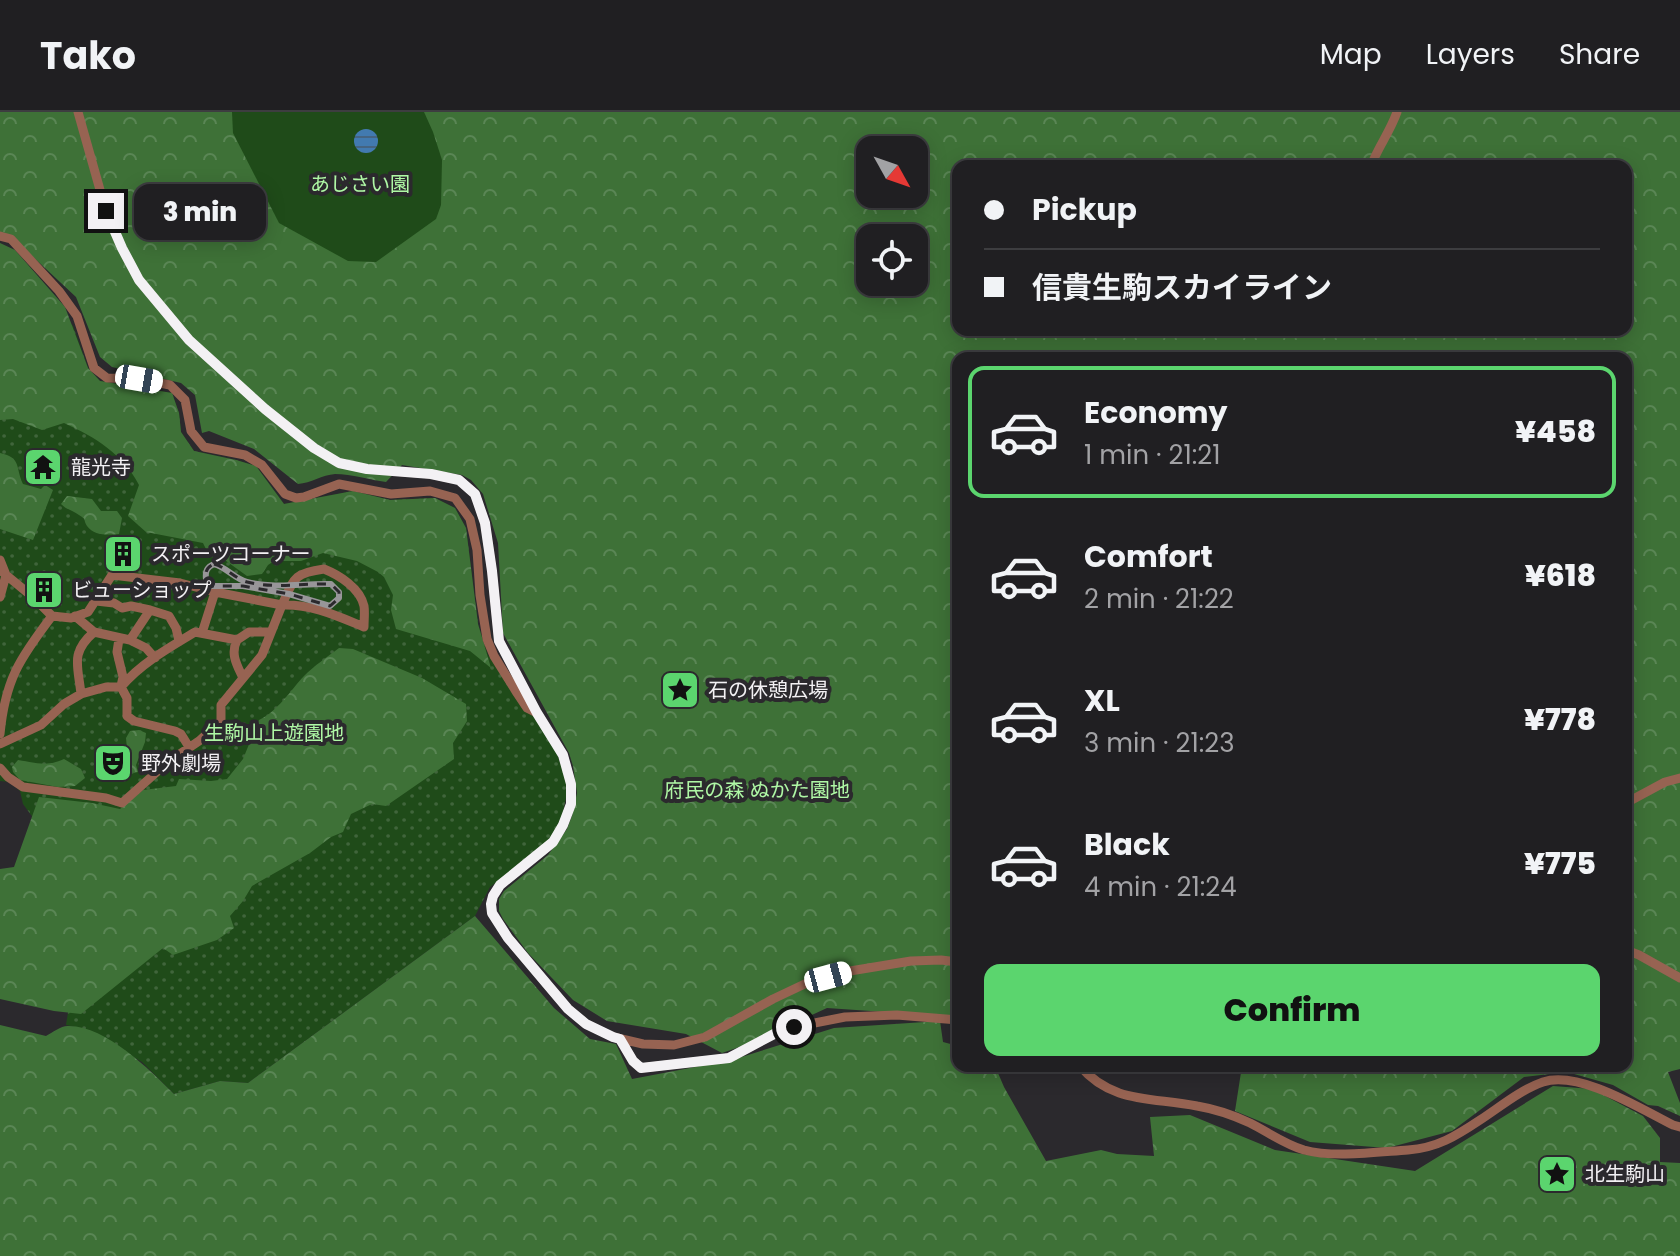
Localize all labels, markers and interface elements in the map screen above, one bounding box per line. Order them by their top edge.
text: Tako [40,29,136,82]
text: Map [1320,35,1382,74]
text: Layers [1426,35,1515,74]
text: Share [1559,35,1640,74]
north arrow [856,136,928,208]
map controls [856,136,928,296]
park label: あじさい園 [310,170,410,198]
callout: 3 min [134,183,266,239]
text: Pickup [1032,188,1137,231]
route end [88,193,124,229]
text: 3 min [163,194,237,230]
button: locate [856,224,928,296]
text: 信貴生駒スカイライン [1032,266,1332,309]
car [113,363,165,395]
text: Economy [1084,391,1228,434]
icon: car [988,396,1060,468]
text: ¥458 [1515,410,1596,453]
text: 1 min · 21:21 [1084,437,1221,473]
temple icon: 龍光寺 [22,446,64,488]
place label: 龍光寺 [71,453,131,481]
building icon: スポーツコーナー [102,533,144,575]
text: Comfort [1084,535,1213,578]
place label: スポーツコーナー [151,540,311,568]
icon: car [988,540,1060,612]
text: ¥618 [1525,554,1596,597]
building icon: ビューショップ [23,569,65,611]
place label: ビューショップ [72,576,212,604]
text: 2 min · 21:22 [1084,581,1234,617]
place icon: 石の休憩広場 [659,669,701,711]
place label: 石の休憩広場 [708,676,828,704]
text: XL [1084,679,1120,722]
icon: car [988,684,1060,756]
text: ¥778 [1524,698,1596,741]
park label: 生駒山上遊園地 [204,719,344,747]
text: 3 min · 21:23 [1084,725,1235,761]
theatre icon: 野外劇場 [92,742,134,784]
place label: 野外劇場 [141,749,221,777]
park label: 府民の森 ぬかた園地 [664,776,850,804]
text: Black [1084,823,1170,866]
icon: car [988,828,1060,900]
text: ¥775 [1524,842,1596,885]
text: 4 min · 21:24 [1084,869,1237,905]
car [802,959,854,995]
button: Confirm [984,964,1600,1056]
route start [776,1009,812,1045]
place icon: 北生駒山 [1536,1153,1578,1195]
place label: 北生駒山 [1585,1160,1665,1188]

